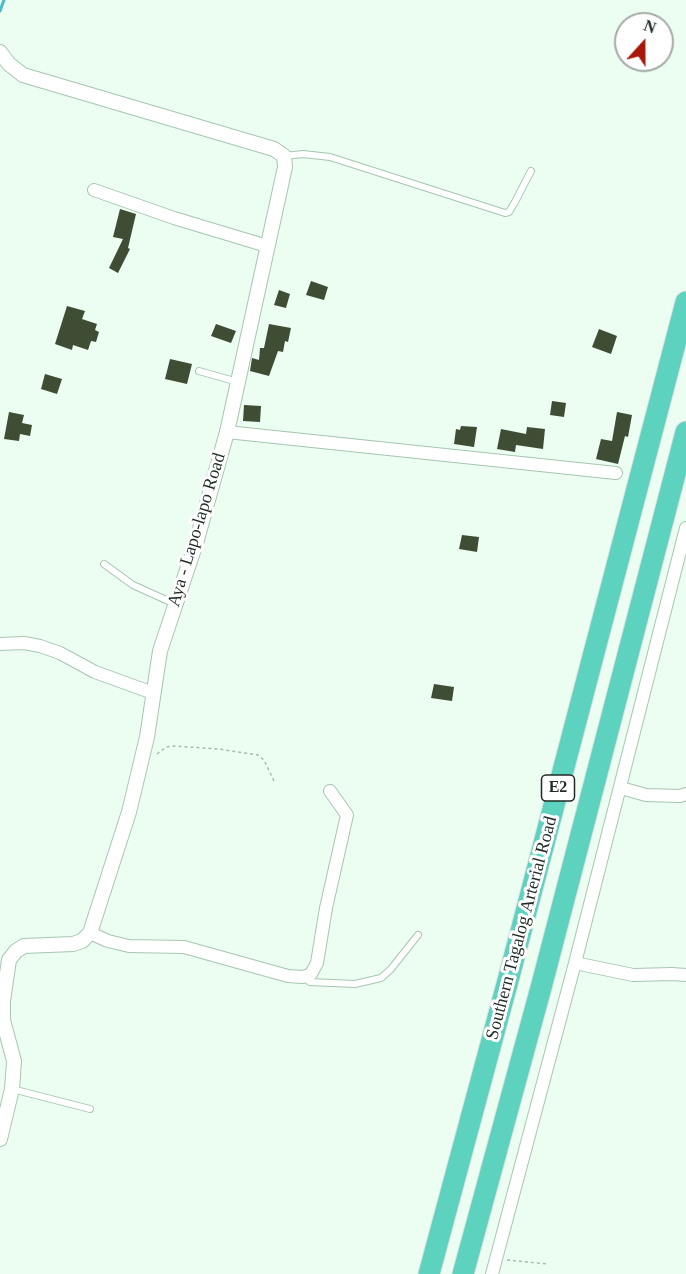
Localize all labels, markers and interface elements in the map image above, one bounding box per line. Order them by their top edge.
north arrow [614,12,674,72]
text: N [641,17,658,37]
street label: Aya - Lapo-lapo Road [163,450,231,610]
road number: E2 [542,775,574,801]
street label: Southern Tagalog Arterial Road [482,814,562,1042]

